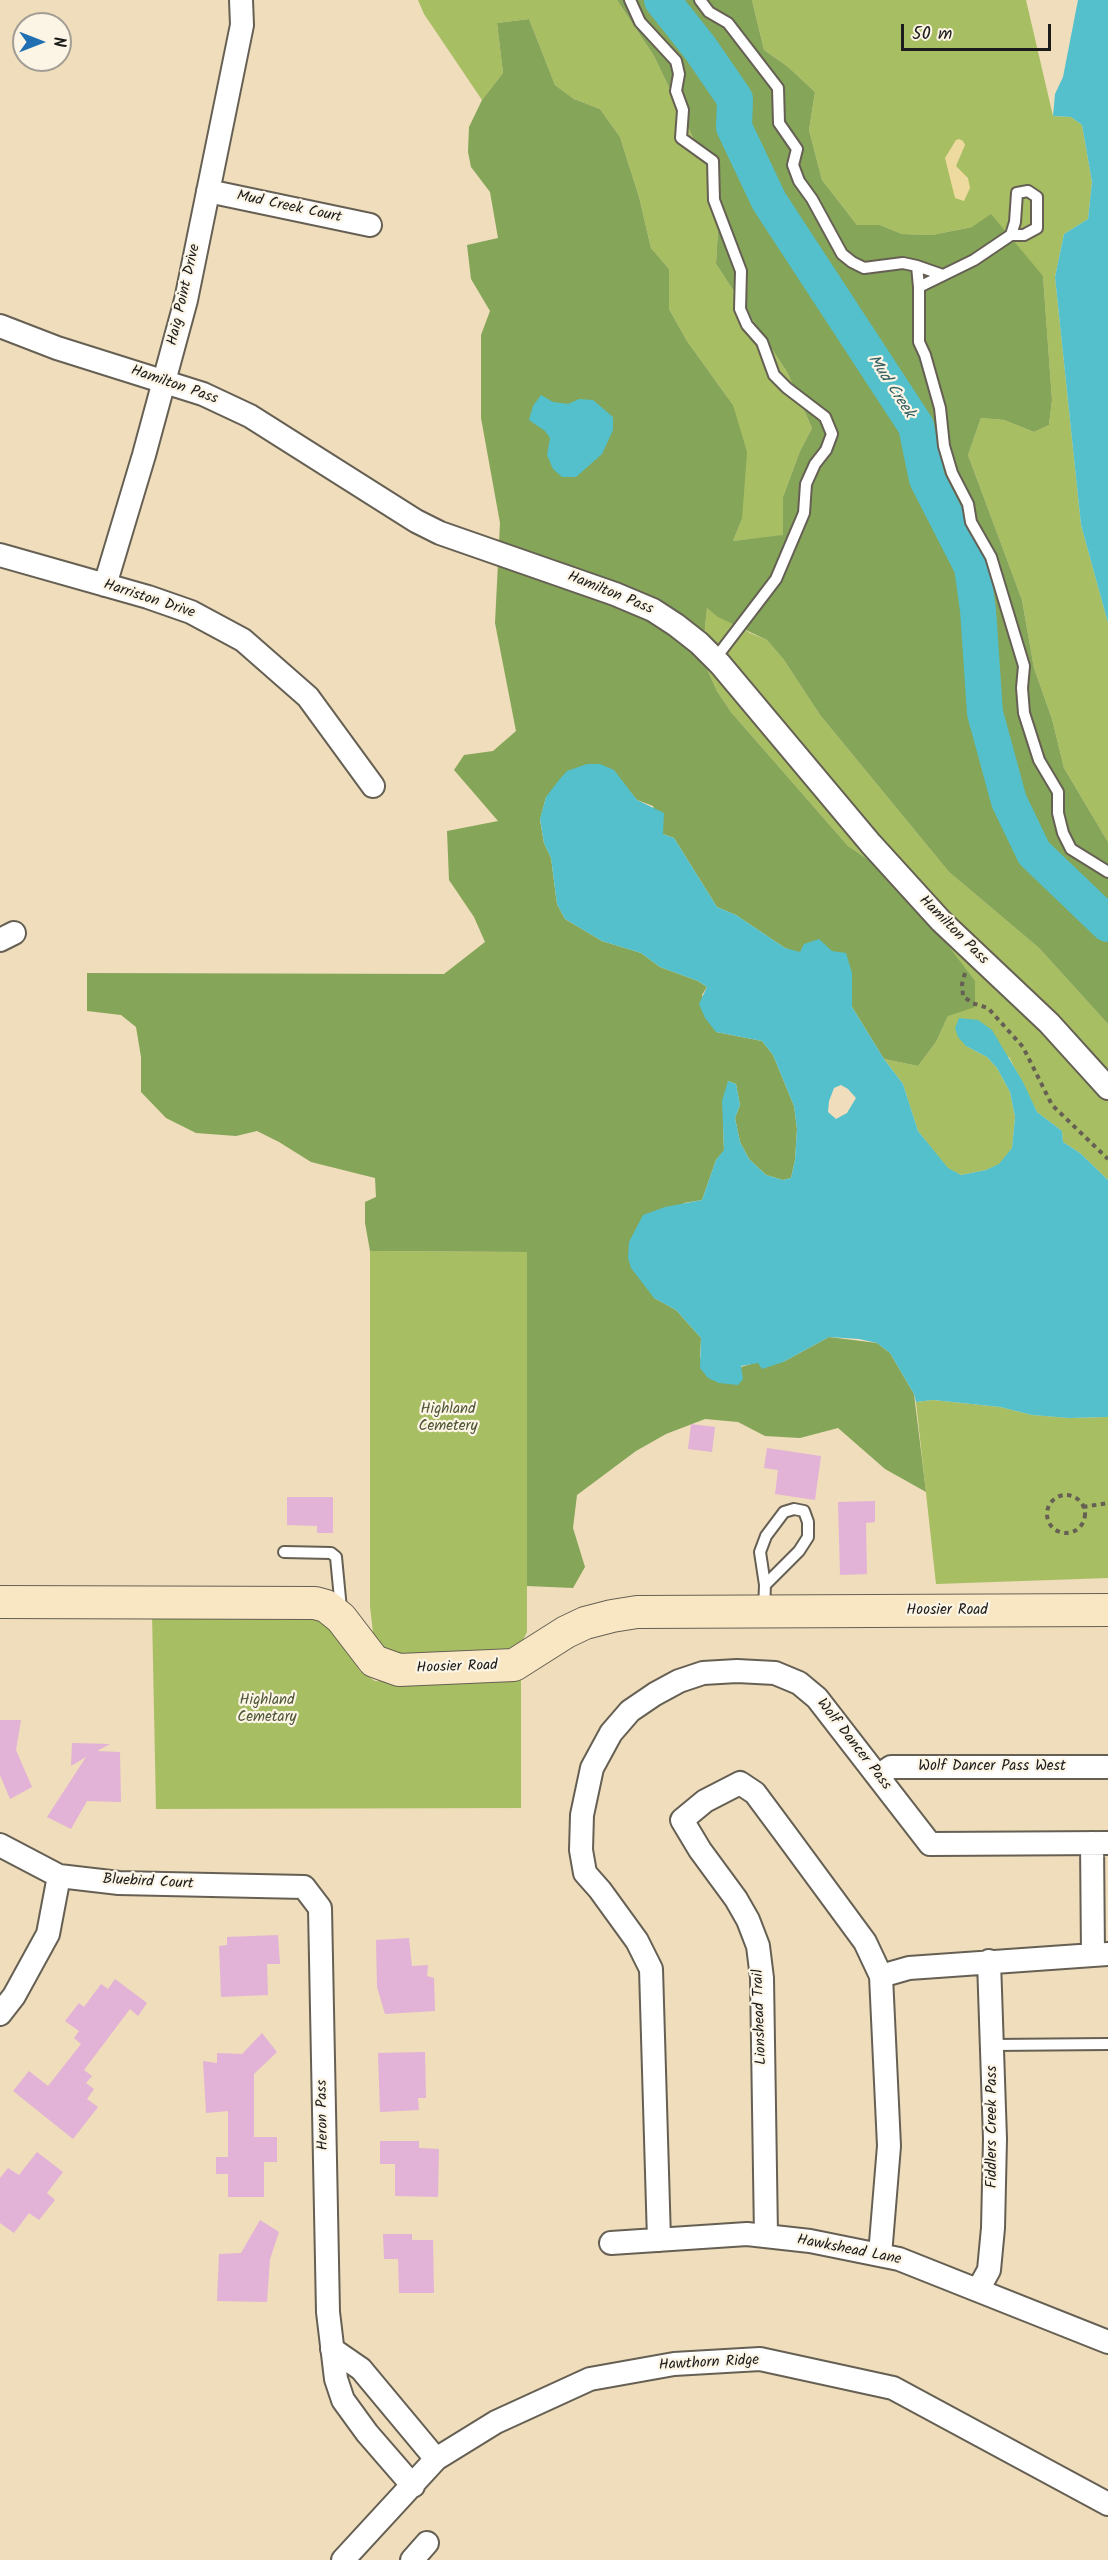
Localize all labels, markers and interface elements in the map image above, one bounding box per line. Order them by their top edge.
north arrow [12,12,72,72]
scale bar [904,12,1054,50]
text: 50 m [912,20,952,49]
text: N [46,37,71,47]
street label: Mud Creek Court [235,188,343,228]
street label: Haig Point Drive [165,243,205,347]
water label: Mud Creek [862,352,918,422]
street label: Hamilton Pass [128,363,220,409]
street label: Hamilton Pass [565,569,655,619]
street label: Harriston Drive [101,577,197,623]
street label: Hamilton Pass [915,893,991,969]
park label: Highland Cemetery [419,1401,477,1436]
street label: Hoosier Road [906,1602,988,1620]
street label: Hoosier Road [416,1658,498,1678]
park label: Highland Cemetary [237,1692,297,1727]
street label: Wolf Dancer Pass [812,1696,894,1794]
street label: Wolf Dancer Pass West [918,1758,1066,1776]
street label: Bluebird Court [102,1872,194,1894]
street label: Lionshead Trail [750,1969,772,2065]
street label: Fiddlers Creek Pass [984,2066,1002,2188]
street label: Heron Pass [314,2080,334,2150]
street label: Hawkshead Lane [795,2232,903,2270]
street label: Hawthorn Ridge [658,2352,760,2376]

